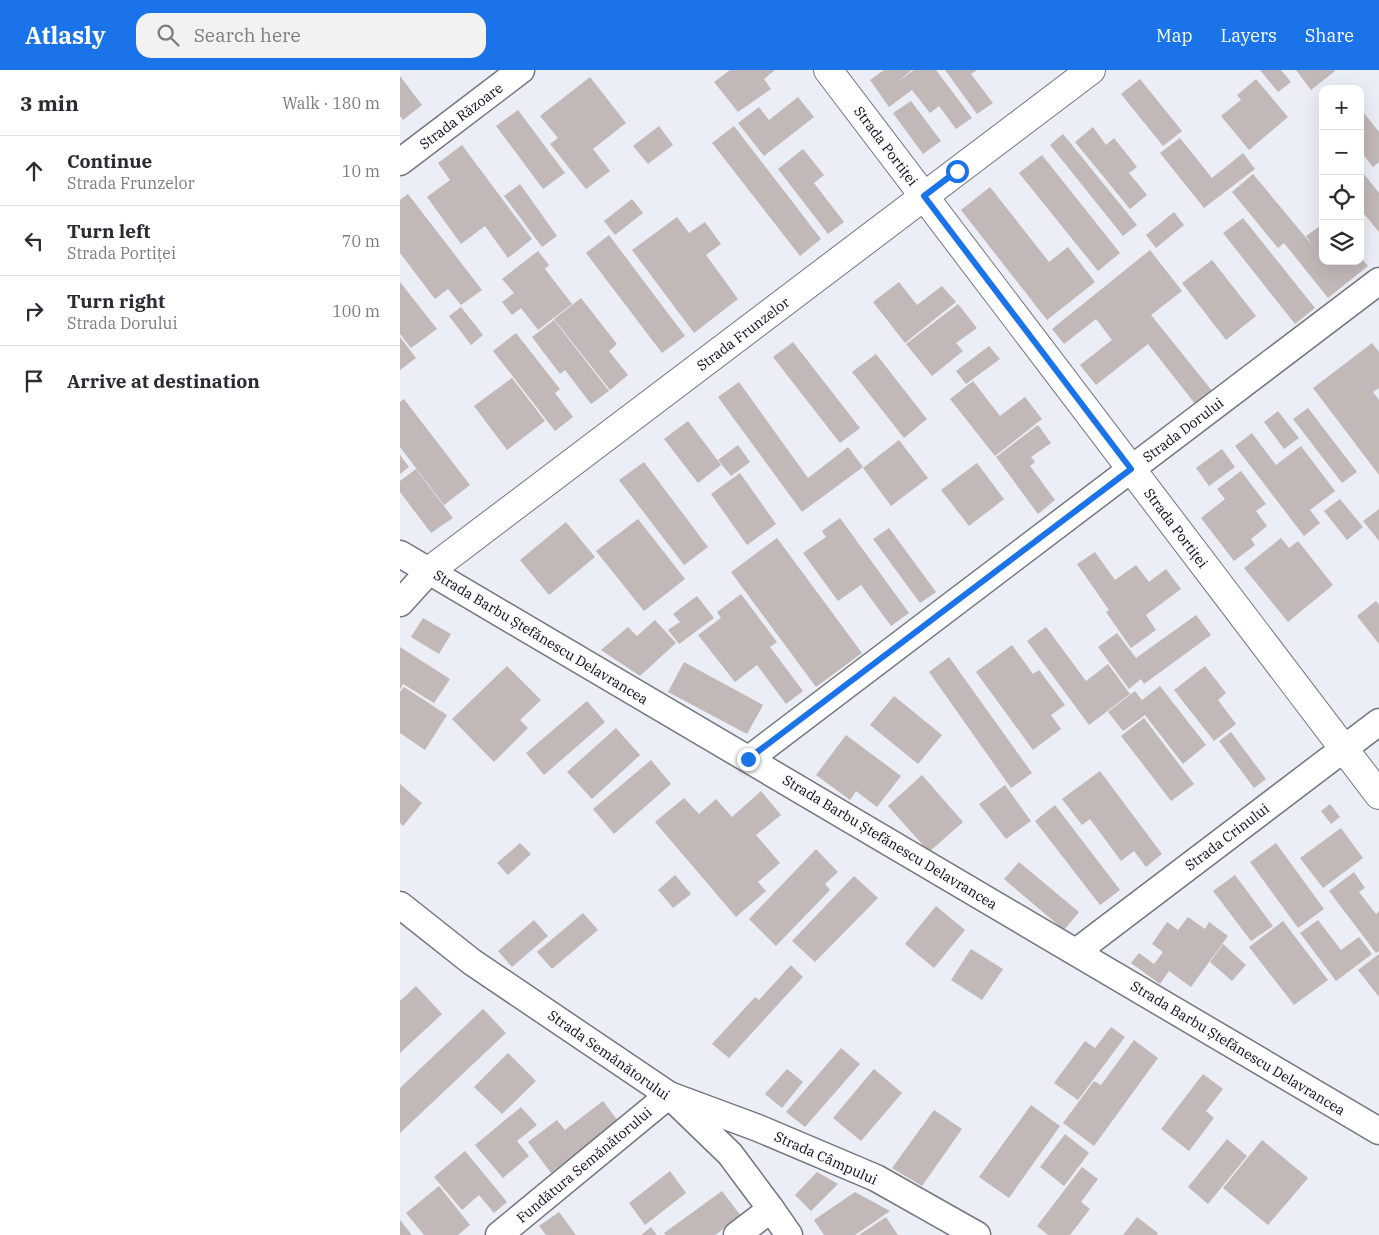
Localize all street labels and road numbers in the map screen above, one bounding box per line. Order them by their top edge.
street label: Strada Răzoare [416,79,506,153]
street label: Strada Portiței [850,103,922,189]
street label: Strada Frunzelor [693,293,794,375]
street label: Strada Dorului [1139,394,1227,466]
street label: Strada Portiței [1140,485,1212,571]
street label: Strada Barbu Ștefănescu Delavrancea [430,566,652,709]
street label: Strada Barbu Ștefănescu Delavrancea [779,771,1001,914]
street label: Strada Crinului [1181,799,1273,875]
street label: Strada Barbu Ștefănescu Delavrancea [1127,977,1349,1120]
street label: Strada Semănătorului [545,1006,673,1104]
street label: Fundătura Semănătorului [513,1103,655,1227]
street label: Strada Câmpului [772,1127,880,1189]

